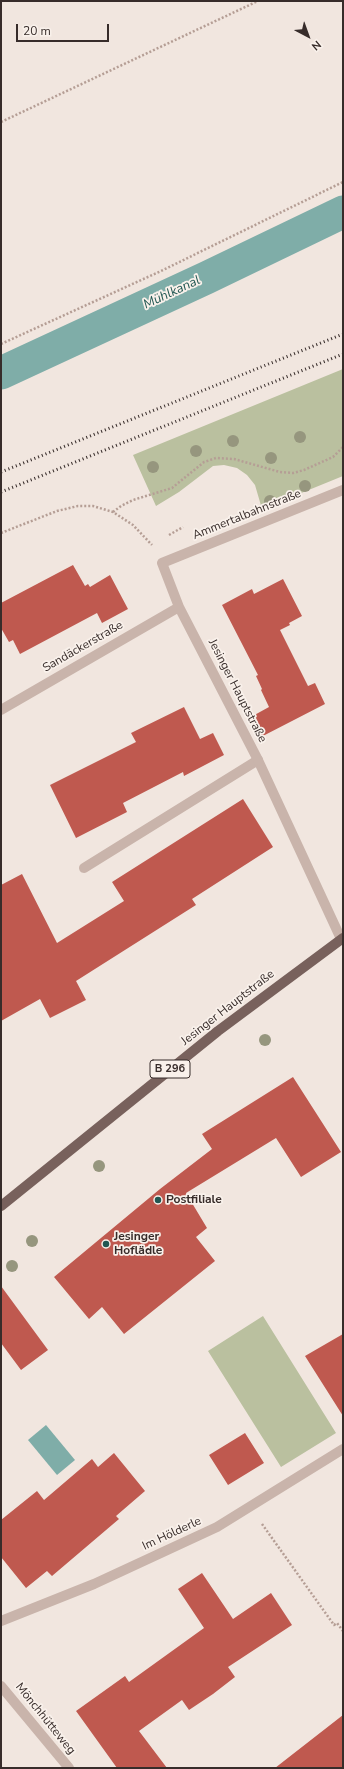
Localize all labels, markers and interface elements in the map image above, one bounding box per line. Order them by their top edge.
scale bar [18,16,111,42]
north arrow [288,16,328,56]
text: 20 m [23,23,51,39]
text: N [308,37,324,54]
water label: Mühlkanal [141,273,203,313]
street label: Ammertalbahnstraße [191,487,303,543]
street label: Sandäckerstraße [40,618,126,676]
street label: Jesinger Hauptstraße [205,637,269,745]
street label: Jesinger Hauptstraße [179,967,277,1049]
road number: B 296 [150,1060,190,1078]
place label: Postfiliale [166,1193,222,1207]
marker: Postfiliale [153,1195,163,1205]
place label: Jesinger Hoflädle [114,1230,162,1258]
marker: Jesinger Hoflädle [101,1239,111,1249]
street label: Im Hölderle [140,1514,204,1554]
street label: Mönchhütteweg [12,1680,78,1758]

